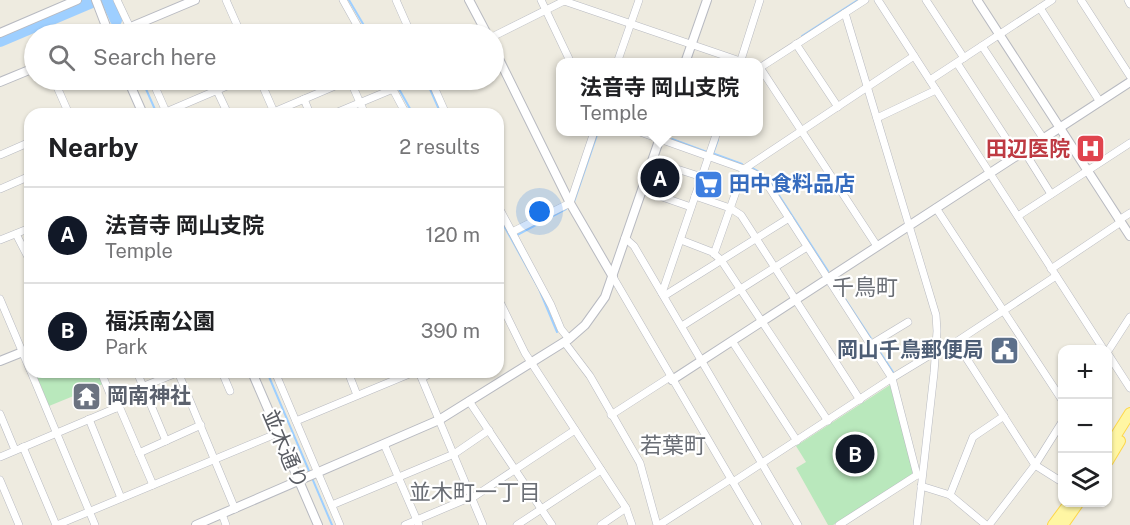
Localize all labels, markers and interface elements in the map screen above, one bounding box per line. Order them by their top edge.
search box [24,24,504,90]
icon: search [45,41,78,74]
text: Search here [93,44,217,70]
popup [556,58,763,136]
text: 法音寺 岡山支院 [580,74,739,100]
text: Temple [580,101,648,125]
text: Nearby [48,132,138,163]
hospital icon: 田辺医院 [1075,133,1107,165]
text: 2 results [399,135,480,159]
place label: 田辺医院 [986,136,1070,161]
pin: A [640,156,680,201]
supermarket icon: 田中食料品店 [692,168,724,200]
place label: 田中食料品店 [729,171,855,196]
your location [525,197,554,226]
text: 法音寺 岡山支院 [105,212,264,238]
text: A [60,223,75,247]
text: 120 m [426,223,480,247]
text: Temple [105,239,173,263]
district label: 千鳥町 [832,274,898,300]
text: 福浜南公園 [105,308,215,334]
text: B [61,319,74,343]
text: 390 m [421,319,480,343]
public building icon: 岡山千鳥郵便局 [989,334,1021,366]
text: Park [105,335,148,359]
place label: 岡山千鳥郵便局 [837,337,984,362]
map controls [1058,345,1112,507]
button: + [1058,345,1112,399]
temple icon: 岡南神社 [70,380,102,412]
place label: 岡南神社 [107,383,191,408]
button: − [1058,399,1112,453]
street label: 並木通り [258,405,313,492]
district label: 若葉町 [640,432,706,458]
pin: B [836,432,874,476]
button: layers [1058,453,1112,507]
district label: 並木町一丁目 [409,479,541,505]

